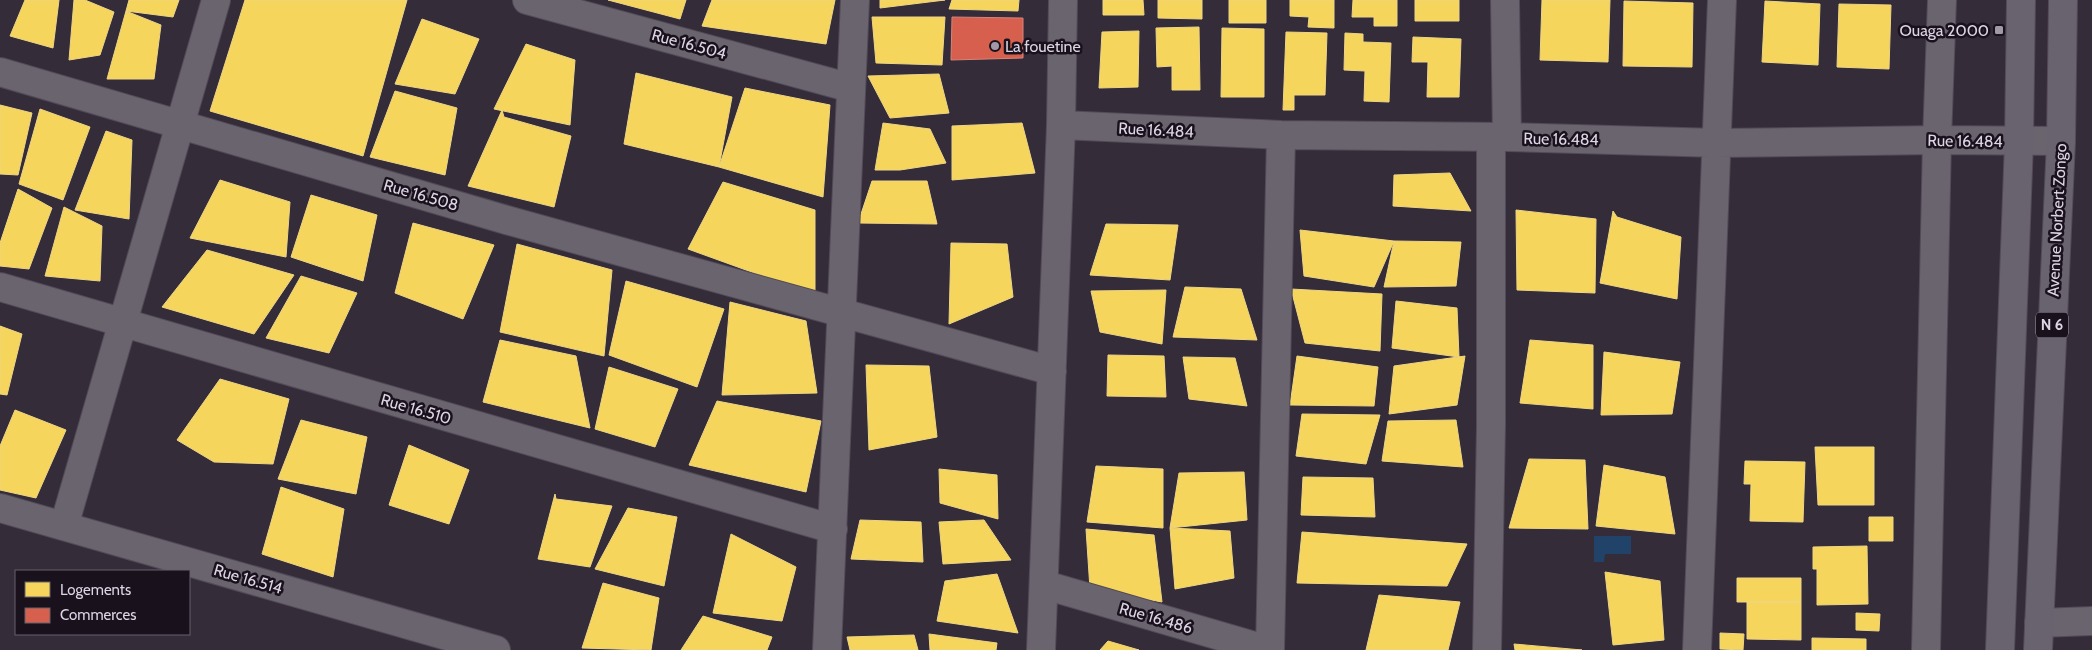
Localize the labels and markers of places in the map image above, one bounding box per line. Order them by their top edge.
place label: Ouaga 2000 [1900,21,1989,40]
marker: Ouaga 2000 [1993,24,2005,36]
place label: La fouetine [1005,37,1081,56]
marker: La fouetine [989,40,1001,52]

